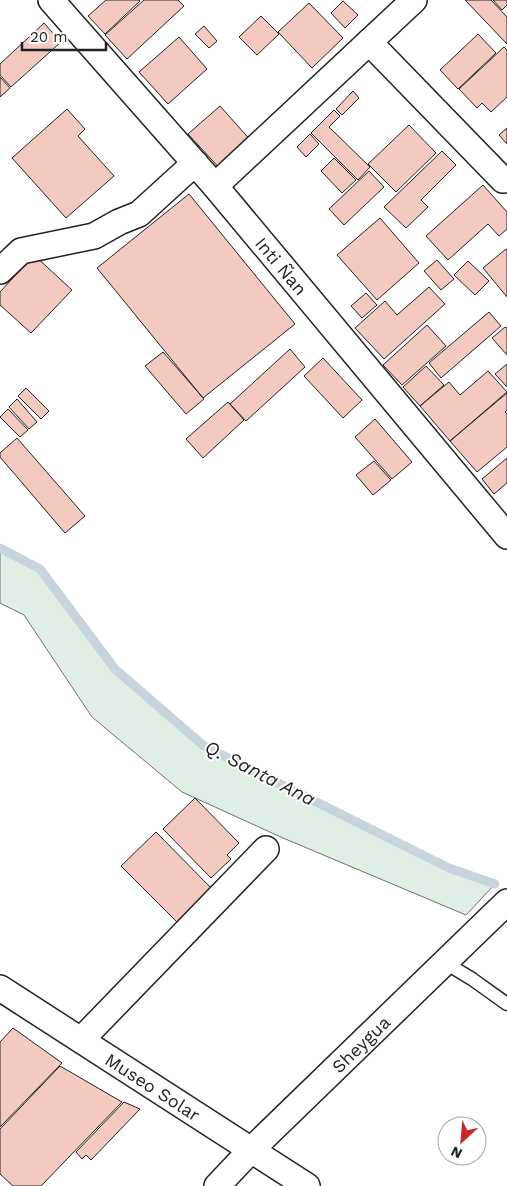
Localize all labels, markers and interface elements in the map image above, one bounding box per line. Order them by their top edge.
scale bar [22,20,106,52]
text: 20 m [30,28,68,46]
street label: Inti Ñan [251,233,312,299]
water label: Q. Santa Ana [201,735,319,811]
street label: Sheygua [327,1011,394,1077]
street label: Museo Solar [102,1048,204,1125]
north arrow [437,1116,487,1166]
text: N [448,1143,464,1162]

